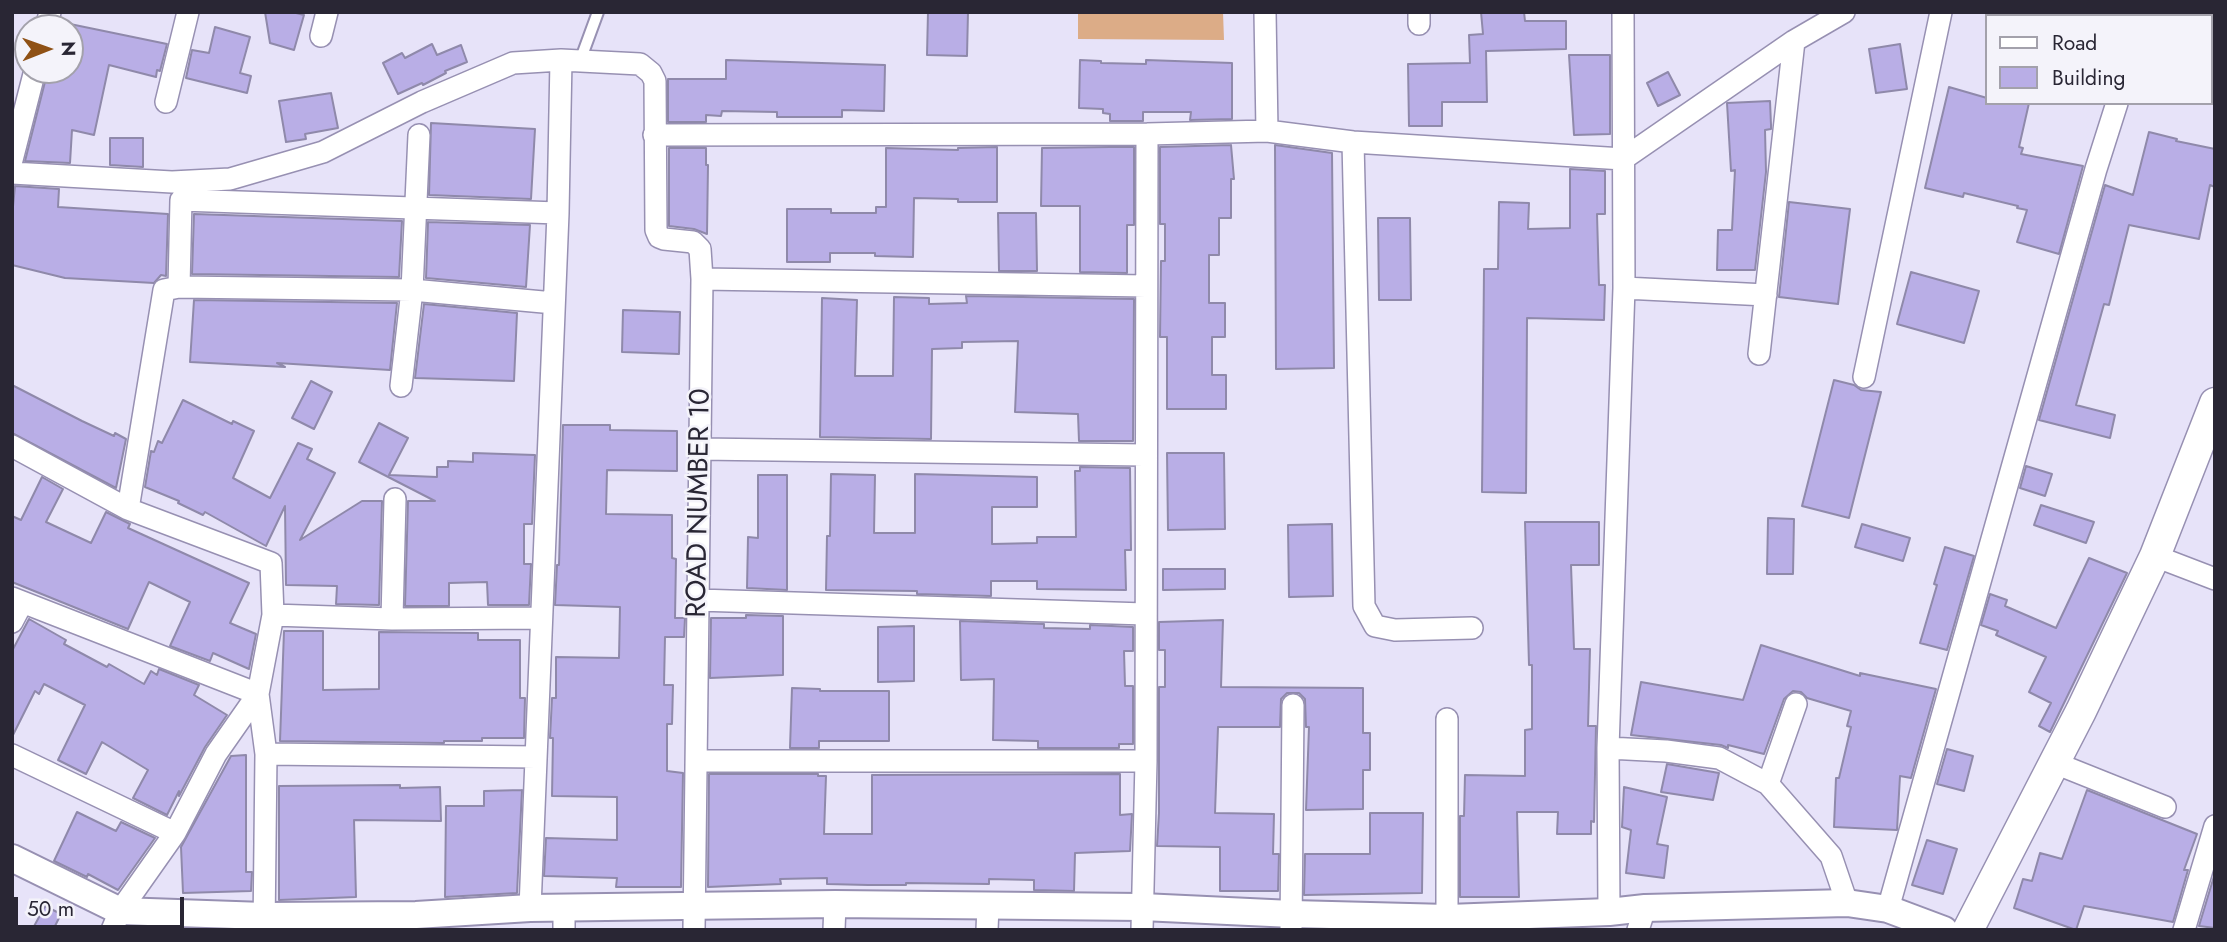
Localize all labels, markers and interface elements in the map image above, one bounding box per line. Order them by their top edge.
north arrow [14,14,84,84]
legend [1986,14,2213,105]
text: Road [2052,28,2097,58]
text: N [55,41,82,56]
text: Building [2052,63,2125,93]
street label: ROAD NUMBER 10 [681,388,719,618]
scale bar [18,883,187,927]
text: 50 m [27,894,74,924]

